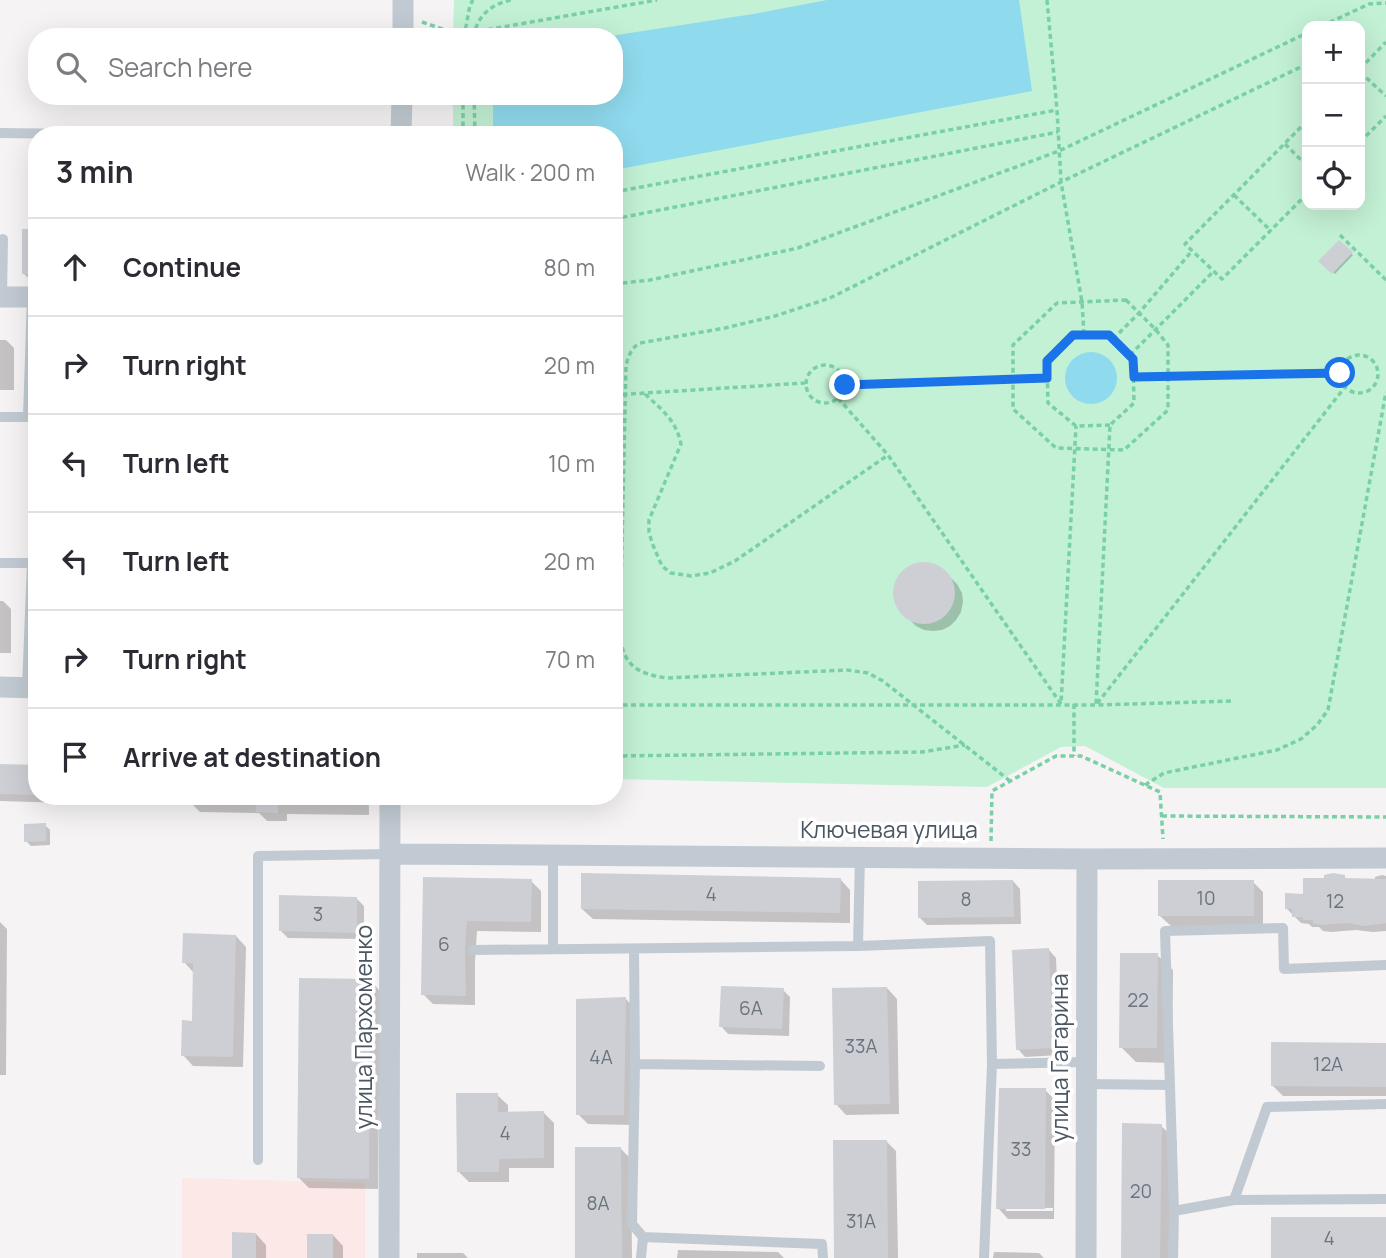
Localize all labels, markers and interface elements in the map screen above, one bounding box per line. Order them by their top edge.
map controls [1302,21,1365,210]
button: + [1302,21,1365,84]
search box [28,28,623,105]
icon: search [52,48,90,86]
text: Search here [108,49,253,85]
button: − [1302,84,1365,147]
button: locate [1302,147,1365,210]
text: 3 min [56,151,134,192]
text: Walk · 200 m [465,156,595,188]
icon: ahead [56,248,94,286]
text: Continue [123,249,241,285]
text: 80 m [544,251,595,283]
icon: right [56,346,94,384]
text: Turn right [123,347,247,383]
text: 20 m [544,349,595,381]
route start [1324,357,1355,388]
route end [829,369,860,400]
icon: left [56,444,94,482]
text: Turn left [123,445,230,481]
text: 10 m [548,447,595,479]
icon: left [56,542,94,580]
text: Turn left [123,543,230,579]
text: 20 m [544,545,595,577]
icon: right [56,640,94,678]
text: Turn right [123,641,247,677]
text: 70 m [545,643,595,675]
icon: arrive [56,738,94,776]
text: Arrive at destination [123,739,381,775]
street label: Ключевая улица [800,813,978,845]
house number: 4 [705,881,717,907]
house number: 10 [1196,885,1216,911]
house number: 8 [960,886,972,912]
house number: 12 [1326,888,1344,914]
house number: 3 [313,901,323,927]
street label: улица Пархоменко [347,925,379,1129]
house number: 6 [438,931,450,957]
street label: улица Гагарина [1043,973,1075,1143]
house number: 22 [1127,987,1149,1013]
house number: 6А [739,995,763,1021]
house number: 33А [844,1033,878,1059]
house number: 4А [589,1044,613,1070]
house number: 12А [1313,1051,1343,1077]
house number: 4 [499,1120,511,1146]
house number: 33 [1010,1136,1032,1162]
house number: 20 [1130,1178,1152,1204]
house number: 8А [586,1190,610,1216]
house number: 31А [846,1208,876,1234]
house number: 4 [1323,1225,1335,1251]

